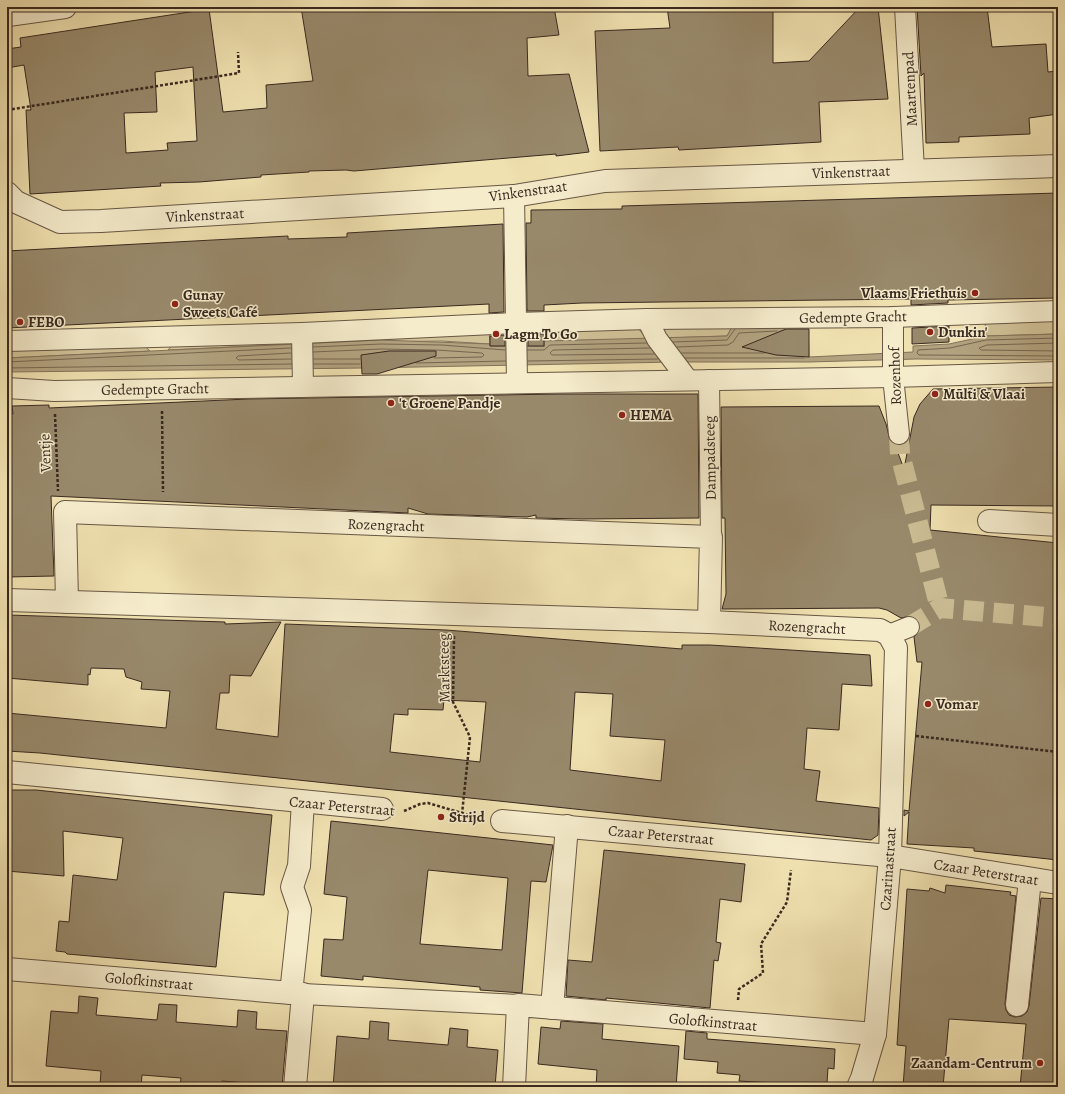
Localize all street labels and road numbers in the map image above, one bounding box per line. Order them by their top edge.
street label: Maartenpad [898,50,922,127]
street label: Vinkenstraat [810,161,891,183]
street label: Vinkenstraat [487,176,568,207]
street label: Vinkenstraat [164,203,245,227]
street label: Gedempte Gracht [799,306,907,328]
street label: Rozenhof [884,344,906,406]
street label: Gedempte Gracht [101,378,209,400]
street label: Dampadsteeg [699,415,721,501]
street label: Ventje [34,433,56,474]
street label: Rozengracht [347,514,425,536]
street label: Rozengracht [768,615,846,639]
street label: Marktsteeg [433,633,455,703]
street label: Czaar Peterstraat [288,791,396,821]
street label: Czaar Peterstraat [607,820,715,850]
street label: Czarinastraat [875,827,901,911]
street label: Czaar Peterstraat [932,854,1040,890]
street label: Golofkinstraat [104,967,194,995]
street label: Golofkinstraat [668,1008,758,1036]

